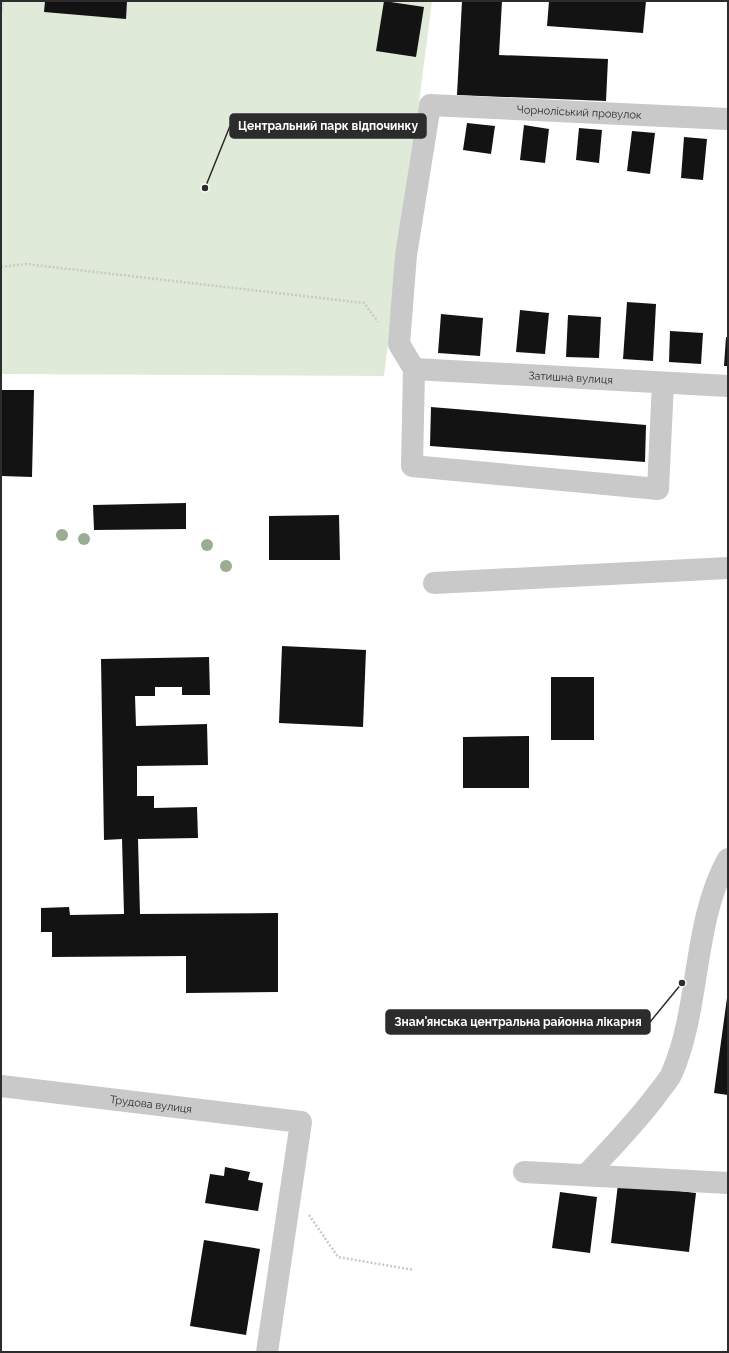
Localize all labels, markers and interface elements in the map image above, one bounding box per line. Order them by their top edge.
street label: Чорноліський провулок [516,103,642,121]
callout: Центральний парк відпочинку [230,114,426,138]
text: Центральний парк відпочинку [238,119,418,133]
street label: Затишна вулиця [528,369,613,386]
callout: Знам'янська центральна районна лікарня [386,1010,650,1034]
text: Знам'янська центральна районна лікарня [394,1015,642,1029]
street label: Трудова вулиця [109,1093,193,1115]

